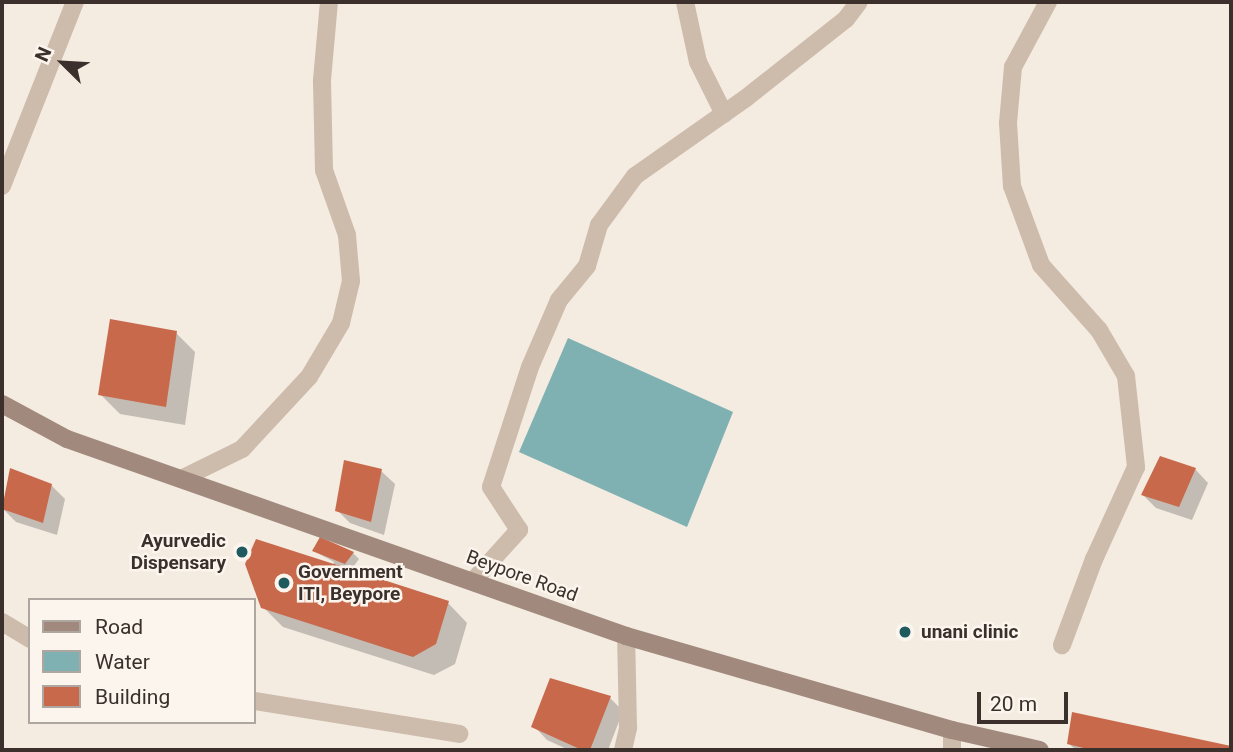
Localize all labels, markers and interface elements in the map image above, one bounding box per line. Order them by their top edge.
north arrow [28,28,98,98]
text: N [30,43,57,65]
place label: Ayurvedic Dispensary [131,530,226,574]
marker: Ayurvedic Dispensary [232,542,252,562]
street label: Beypore Road [463,545,581,607]
place label: Government ITI, Beypore [298,561,403,605]
marker: Government ITI, Beypore [276,575,292,591]
legend [28,598,256,724]
text: Road [95,615,143,639]
place label: unani clinic [921,621,1018,643]
marker: unani clinic [895,622,915,642]
text: Water [95,650,150,674]
scale bar [981,678,1072,722]
text: Building [95,685,170,709]
text: 20 m [990,692,1037,716]

